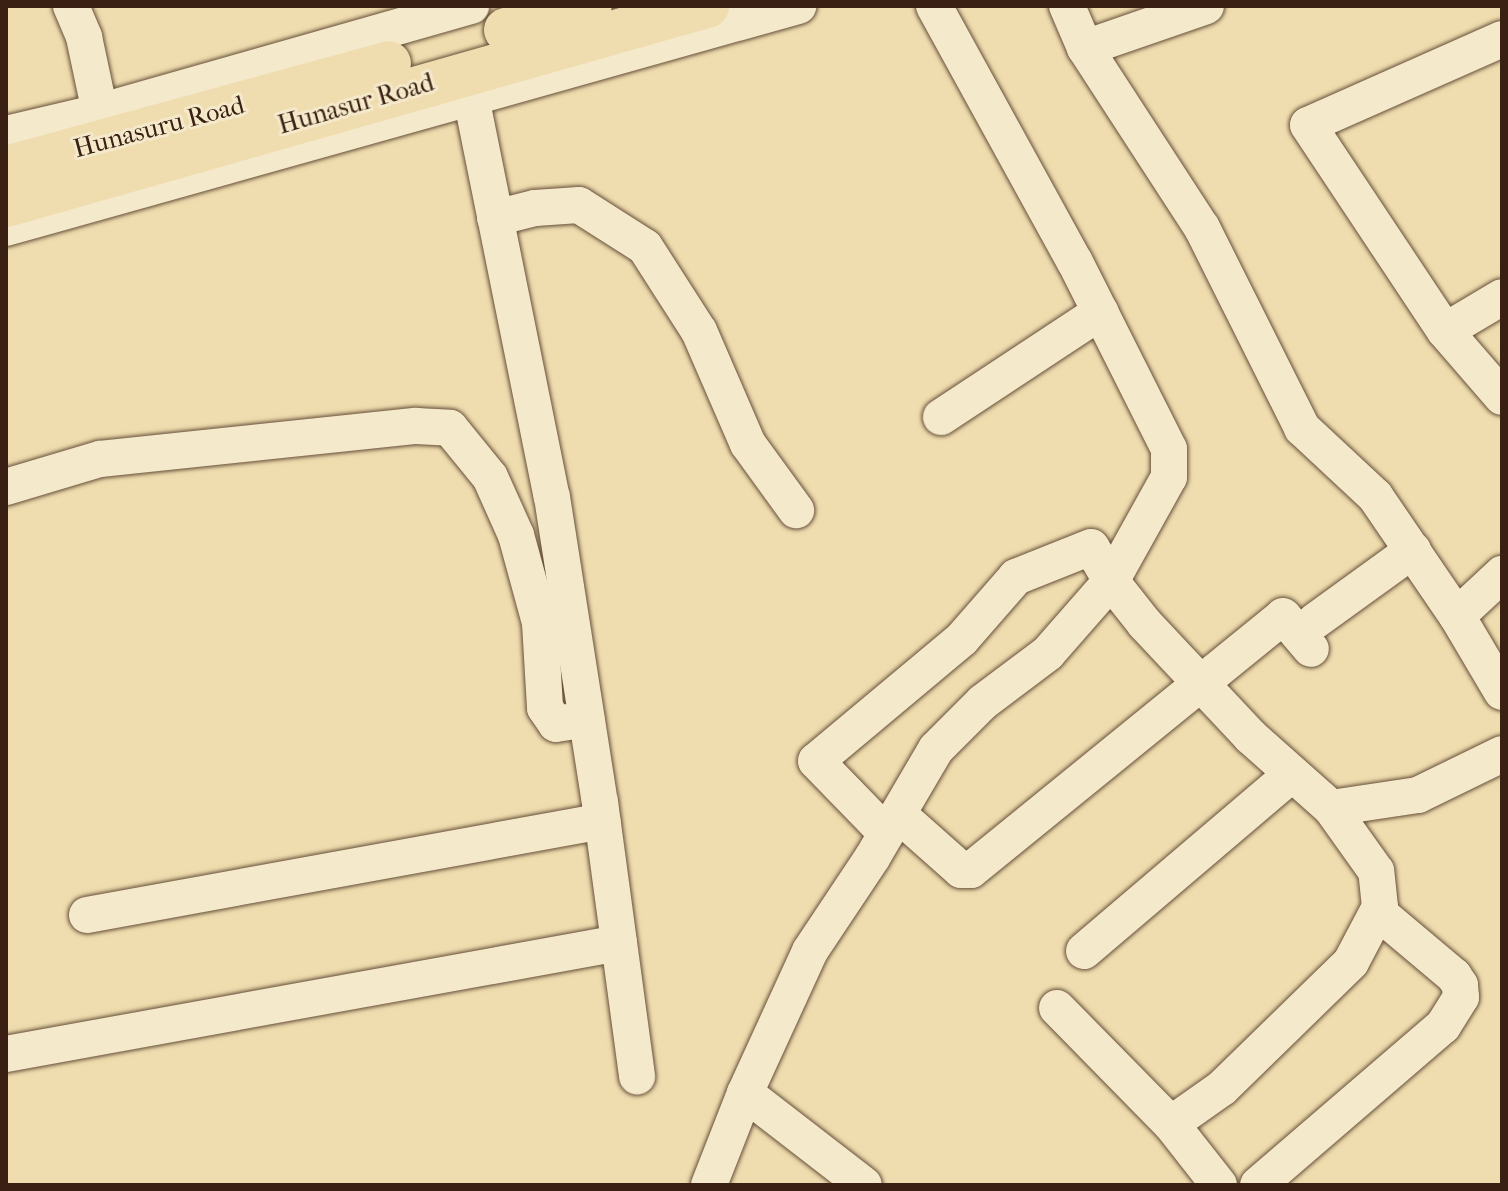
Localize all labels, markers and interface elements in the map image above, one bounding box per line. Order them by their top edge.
street label: Hunasur Road [274,67,438,141]
street label: Hunasuru Road [70,89,248,165]

